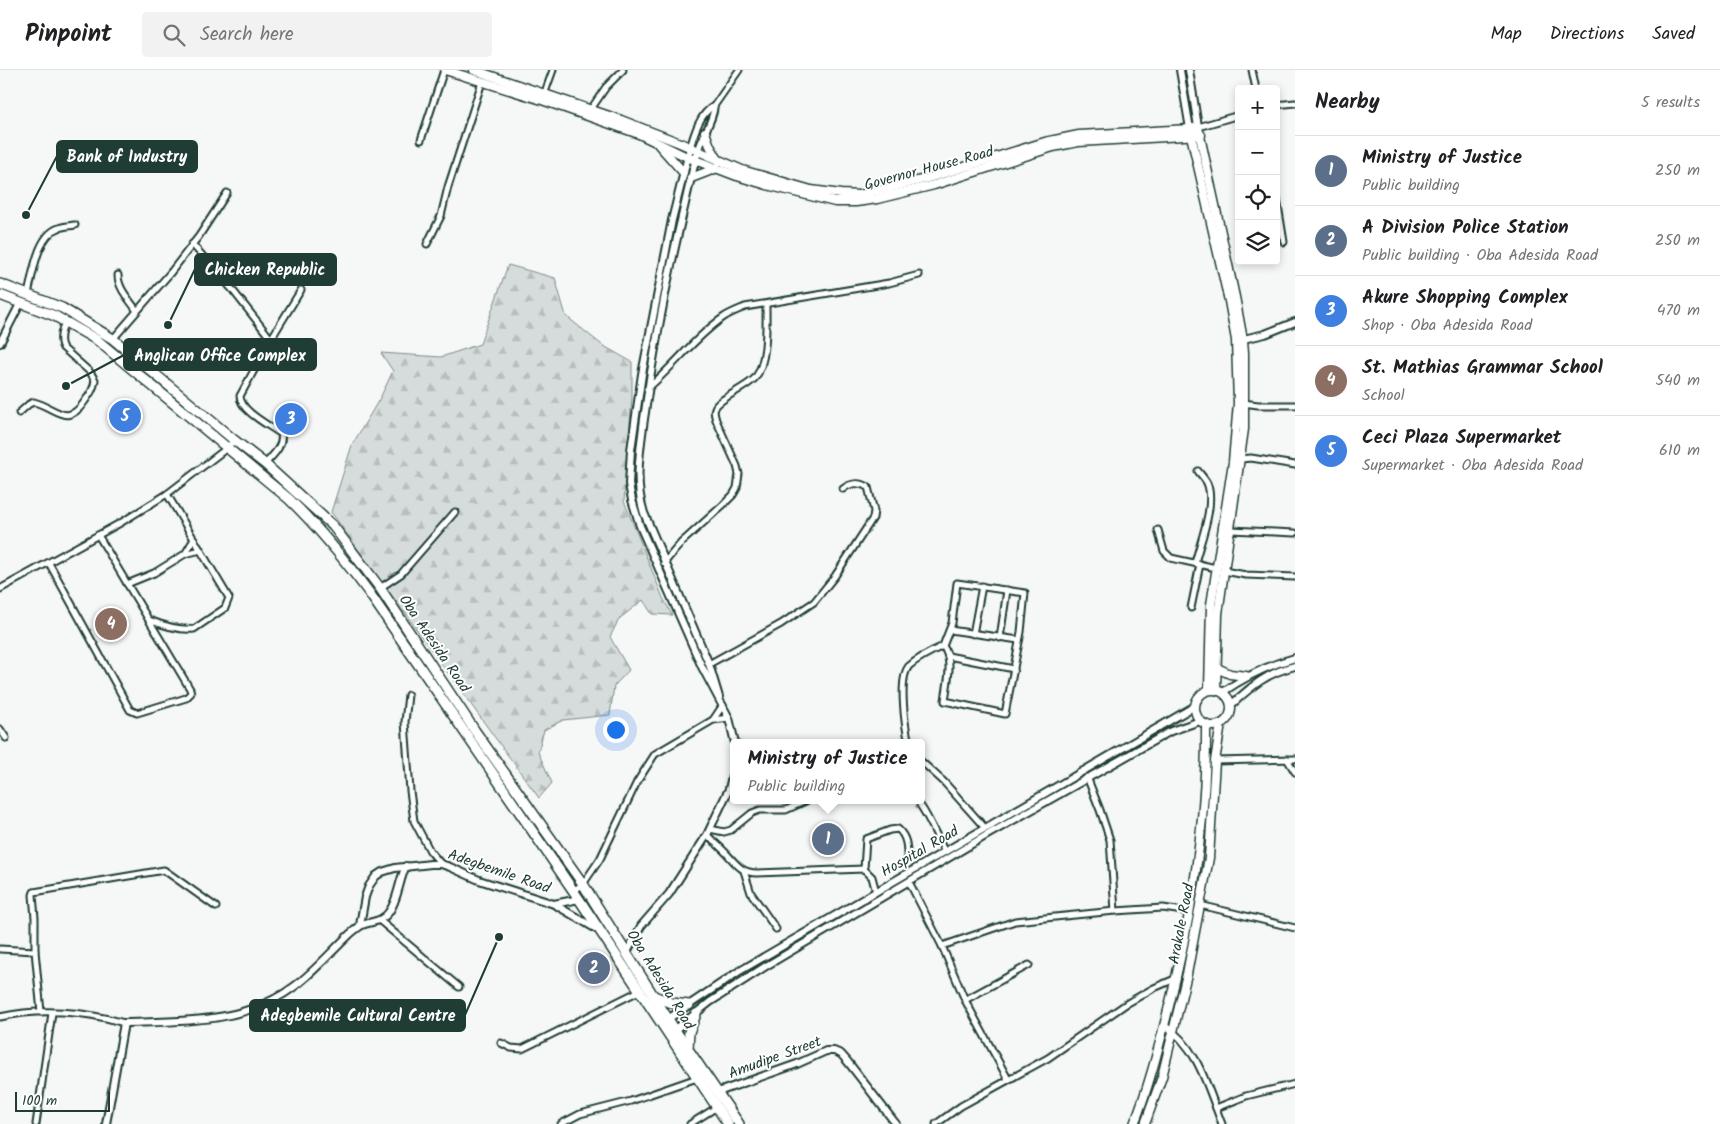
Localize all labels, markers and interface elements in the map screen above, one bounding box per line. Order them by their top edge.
search box [142,12,492,57]
text: Pinpoint [25,15,112,54]
text: Search here [200,20,294,50]
text: Map [1490,20,1522,49]
text: Directions [1550,20,1624,49]
text: Saved [1652,20,1695,49]
icon: search [160,21,188,49]
map controls [1235,85,1280,265]
button: + [1235,85,1280,130]
text: Nearby [1315,86,1380,119]
text: 5 results [1641,90,1700,115]
button: − [1235,130,1280,175]
street label: Governor House Road [862,140,997,198]
callout: Bank of Industry [57,141,197,172]
text: Ministry of Justice [1362,143,1522,173]
text: Bank of Industry [67,145,188,170]
text: 1 [1329,158,1333,183]
text: 250 m [1655,158,1700,183]
text: Public building [1362,173,1460,198]
button: locate [1235,175,1280,220]
text: A Division Police Station [1362,213,1569,243]
button: layers [1235,220,1280,265]
text: 2 [1326,228,1336,253]
text: 250 m [1655,228,1700,253]
text: Public building · Oba Adesida Road [1362,243,1598,268]
callout: Chicken Republic [195,254,336,285]
text: Chicken Republic [205,258,325,283]
text: Akure Shopping Complex [1362,283,1568,313]
text: 3 [1327,298,1335,323]
text: 470 m [1657,298,1700,323]
text: Shop · Oba Adesida Road [1362,313,1532,338]
callout: Anglican Office Complex [124,339,316,370]
text: Anglican Office Complex [134,344,306,369]
text: St. Mathias Grammar School [1362,353,1603,383]
text: 4 [1327,368,1335,393]
text: 540 m [1655,368,1700,393]
text: School [1362,383,1405,408]
pin: 5 [109,397,141,435]
pin: 3 [275,400,307,438]
text: Ceci Plaza Supermarket [1362,423,1561,453]
text: 5 [1327,438,1335,463]
text: 610 m [1659,438,1700,463]
text: Supermarket · Oba Adesida Road [1362,453,1583,478]
street label: Oba Adesida Road [392,590,476,698]
pin: 4 [95,605,127,643]
your location [603,717,629,743]
popup [730,739,925,804]
text: Ministry of Justice [748,744,907,774]
text: Public building [748,774,845,799]
pin: 1 [812,820,844,858]
street label: Hospital Road [877,820,964,884]
street label: Adegbemile Road [444,843,554,901]
street label: Arakale Road [1162,881,1202,966]
street label: Oba Adesida Road [620,925,701,1035]
pin: 2 [578,949,610,987]
callout: Adegbemile Cultural Centre [250,1000,465,1031]
text: Adegbemile Cultural Centre [260,1004,456,1029]
street label: Amudipe Street [725,1030,825,1086]
scale bar [15,1089,110,1112]
text: 100 m [22,1090,57,1112]

